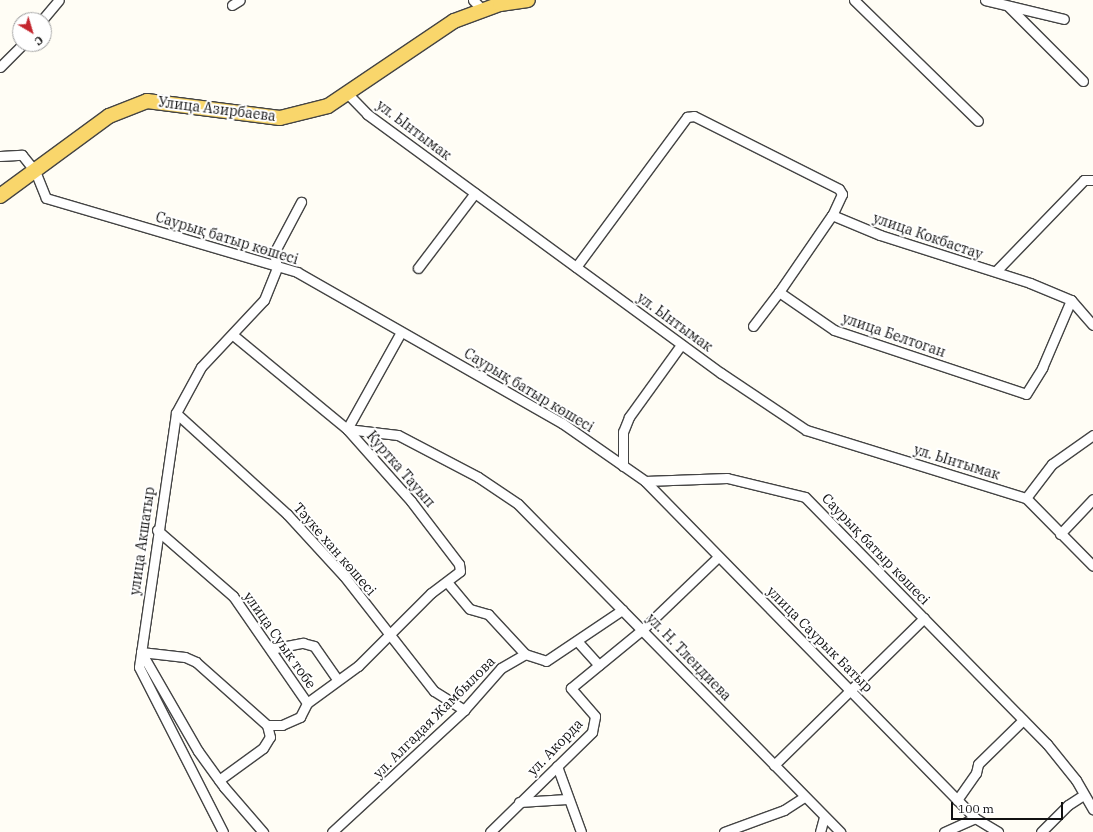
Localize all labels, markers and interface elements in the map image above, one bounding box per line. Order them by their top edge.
north arrow [12,12,52,52]
text: С [32,33,46,48]
street label: Улица Азирбаева [157,93,277,125]
street label: ул. Ынтымак [373,96,455,164]
street label: Саурық батыр көшесі [154,208,300,268]
street label: улица Кокбастау [871,209,985,263]
street label: ул. Ынтымак [634,289,716,355]
street label: улица Белтоган [840,309,948,361]
street label: Саурық батыр көшесі [461,345,597,435]
street label: Куртка Тауып [363,427,439,511]
street label: ул. Ынтымак [912,441,1002,483]
street label: улица Акшатыр [126,486,158,596]
street label: Саурық батыр көшесі [818,490,934,608]
street label: Тәуке хан көшесі [290,499,380,599]
street label: улица Саурык Батыр [763,582,877,696]
street label: улица Суык тобе [240,588,320,692]
street label: ул. Н. Тлендиева [643,610,735,704]
street label: ул. Алгадая Жамбылова [370,653,498,781]
street label: ул. Акорда [524,715,586,779]
scale bar [953,794,1065,820]
text: 100 m [958,801,994,816]

